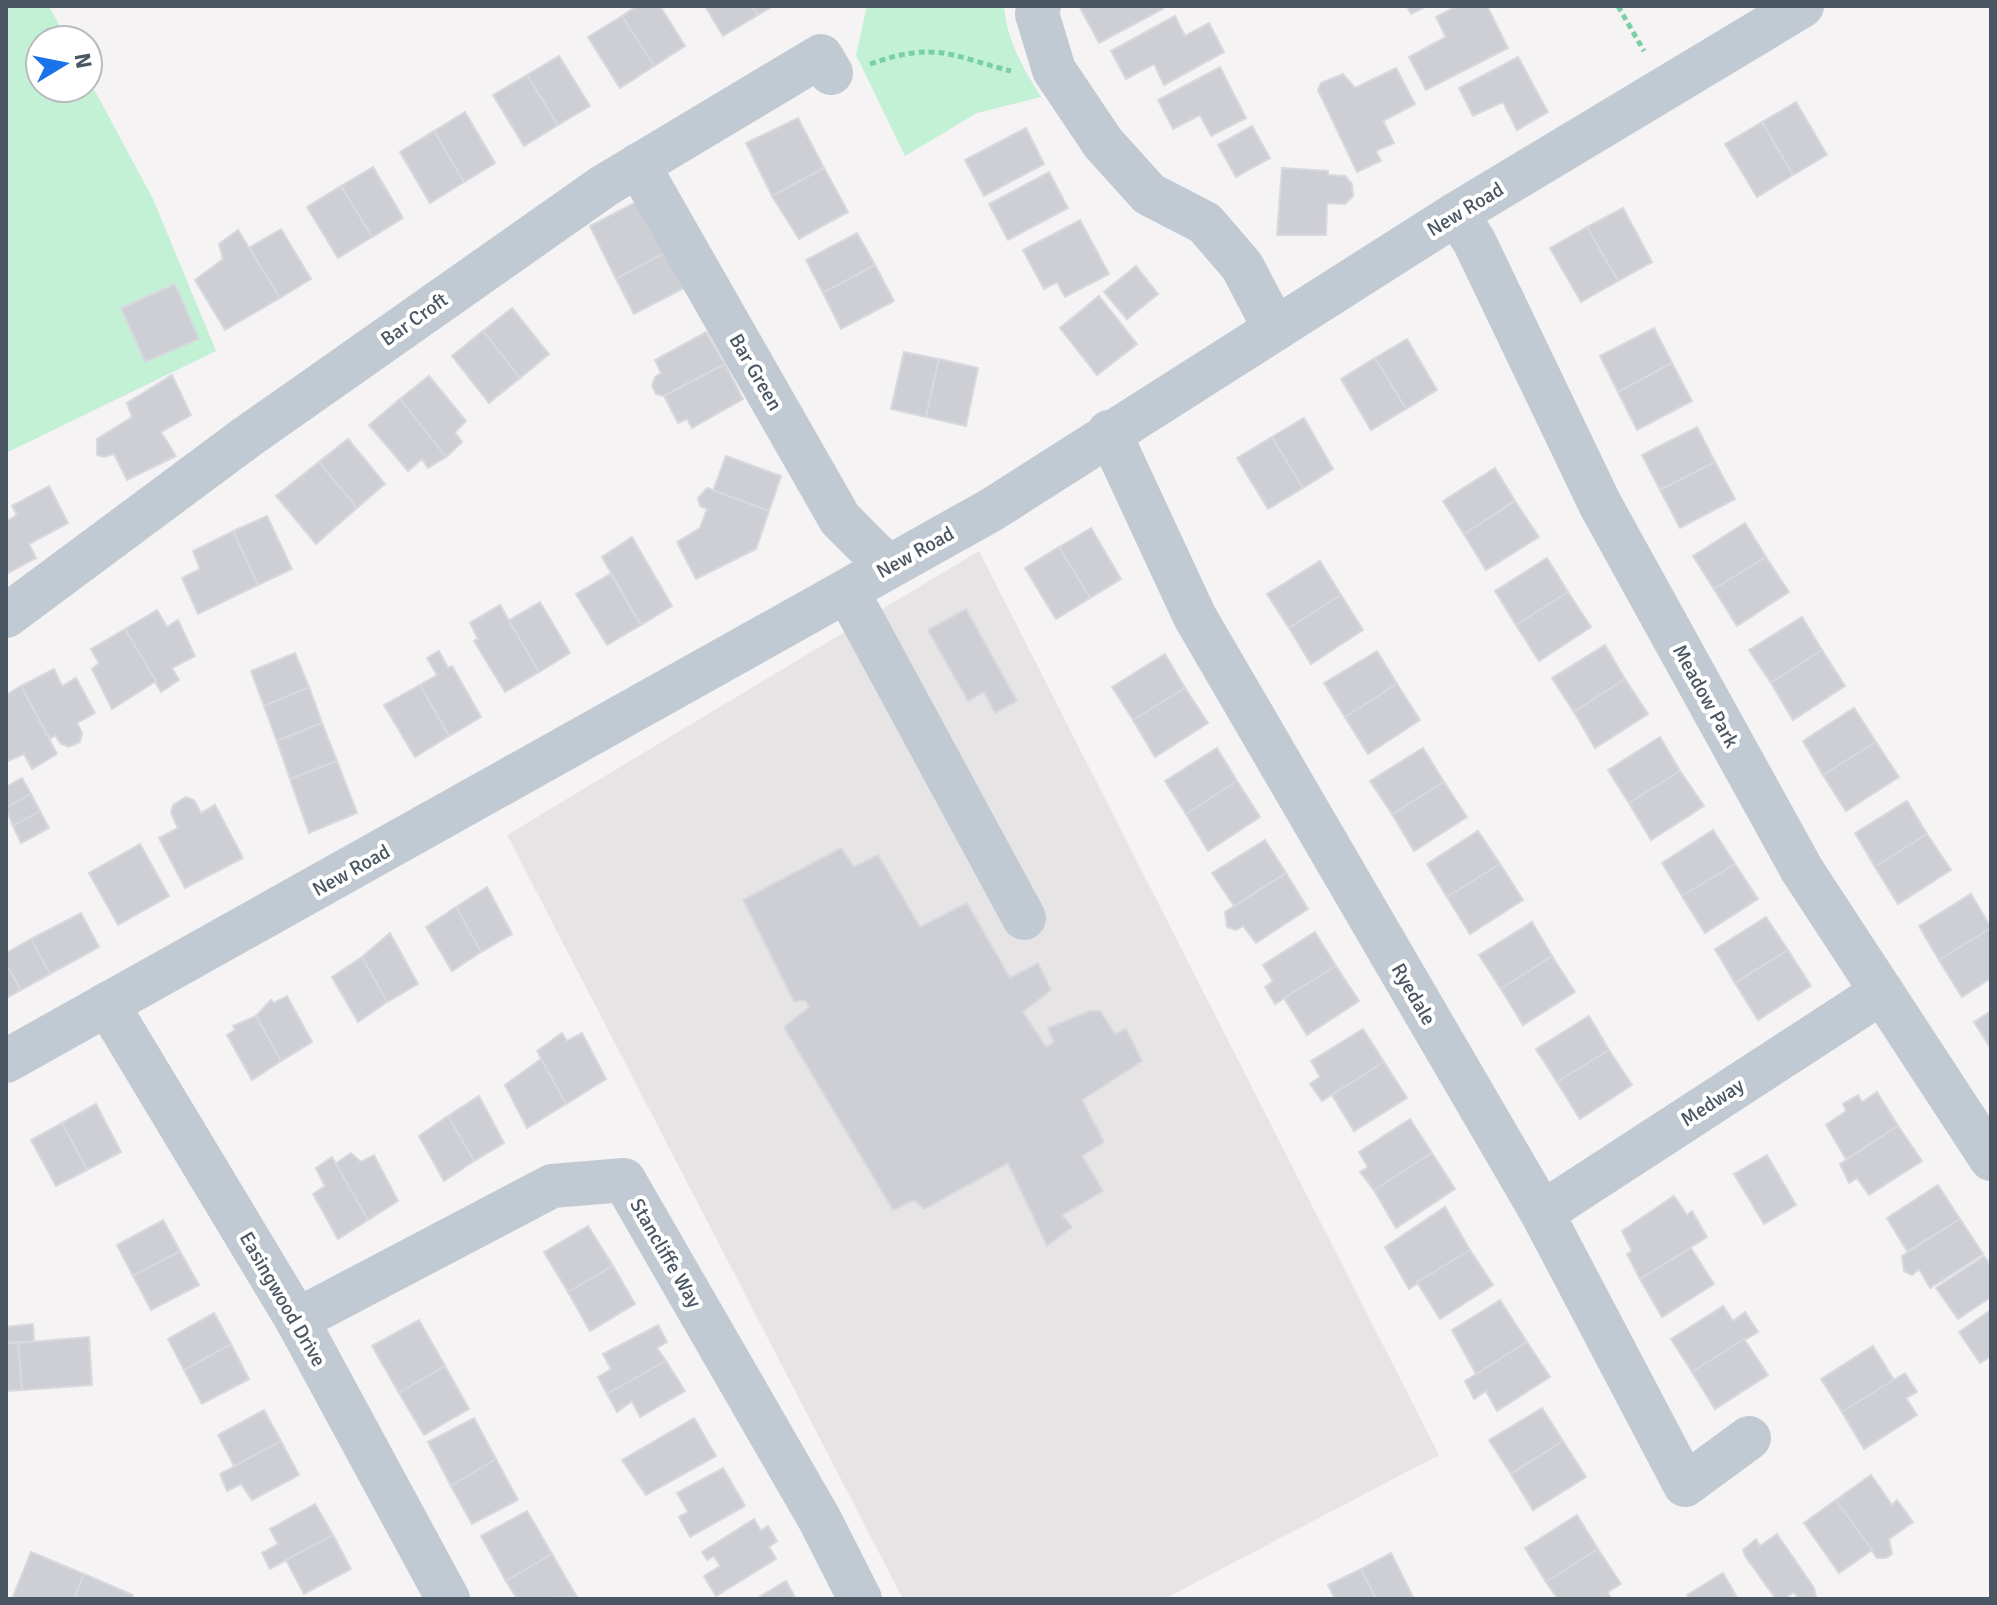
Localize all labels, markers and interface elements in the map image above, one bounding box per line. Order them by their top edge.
north arrow [24,24,104,104]
text: N [69,51,98,70]
street label: New Road [1422,177,1508,242]
street label: Bar Croft [376,287,453,352]
street label: Bar Green [724,329,788,415]
street label: New Road [872,521,958,584]
street label: Meadow Park [1667,640,1744,752]
street label: New Road [308,839,394,902]
street label: Ryedale [1386,959,1441,1030]
street label: Medway [1676,1072,1749,1132]
street label: Stancliffe Way [624,1194,707,1313]
street label: Easingwood Drive [234,1227,331,1371]

